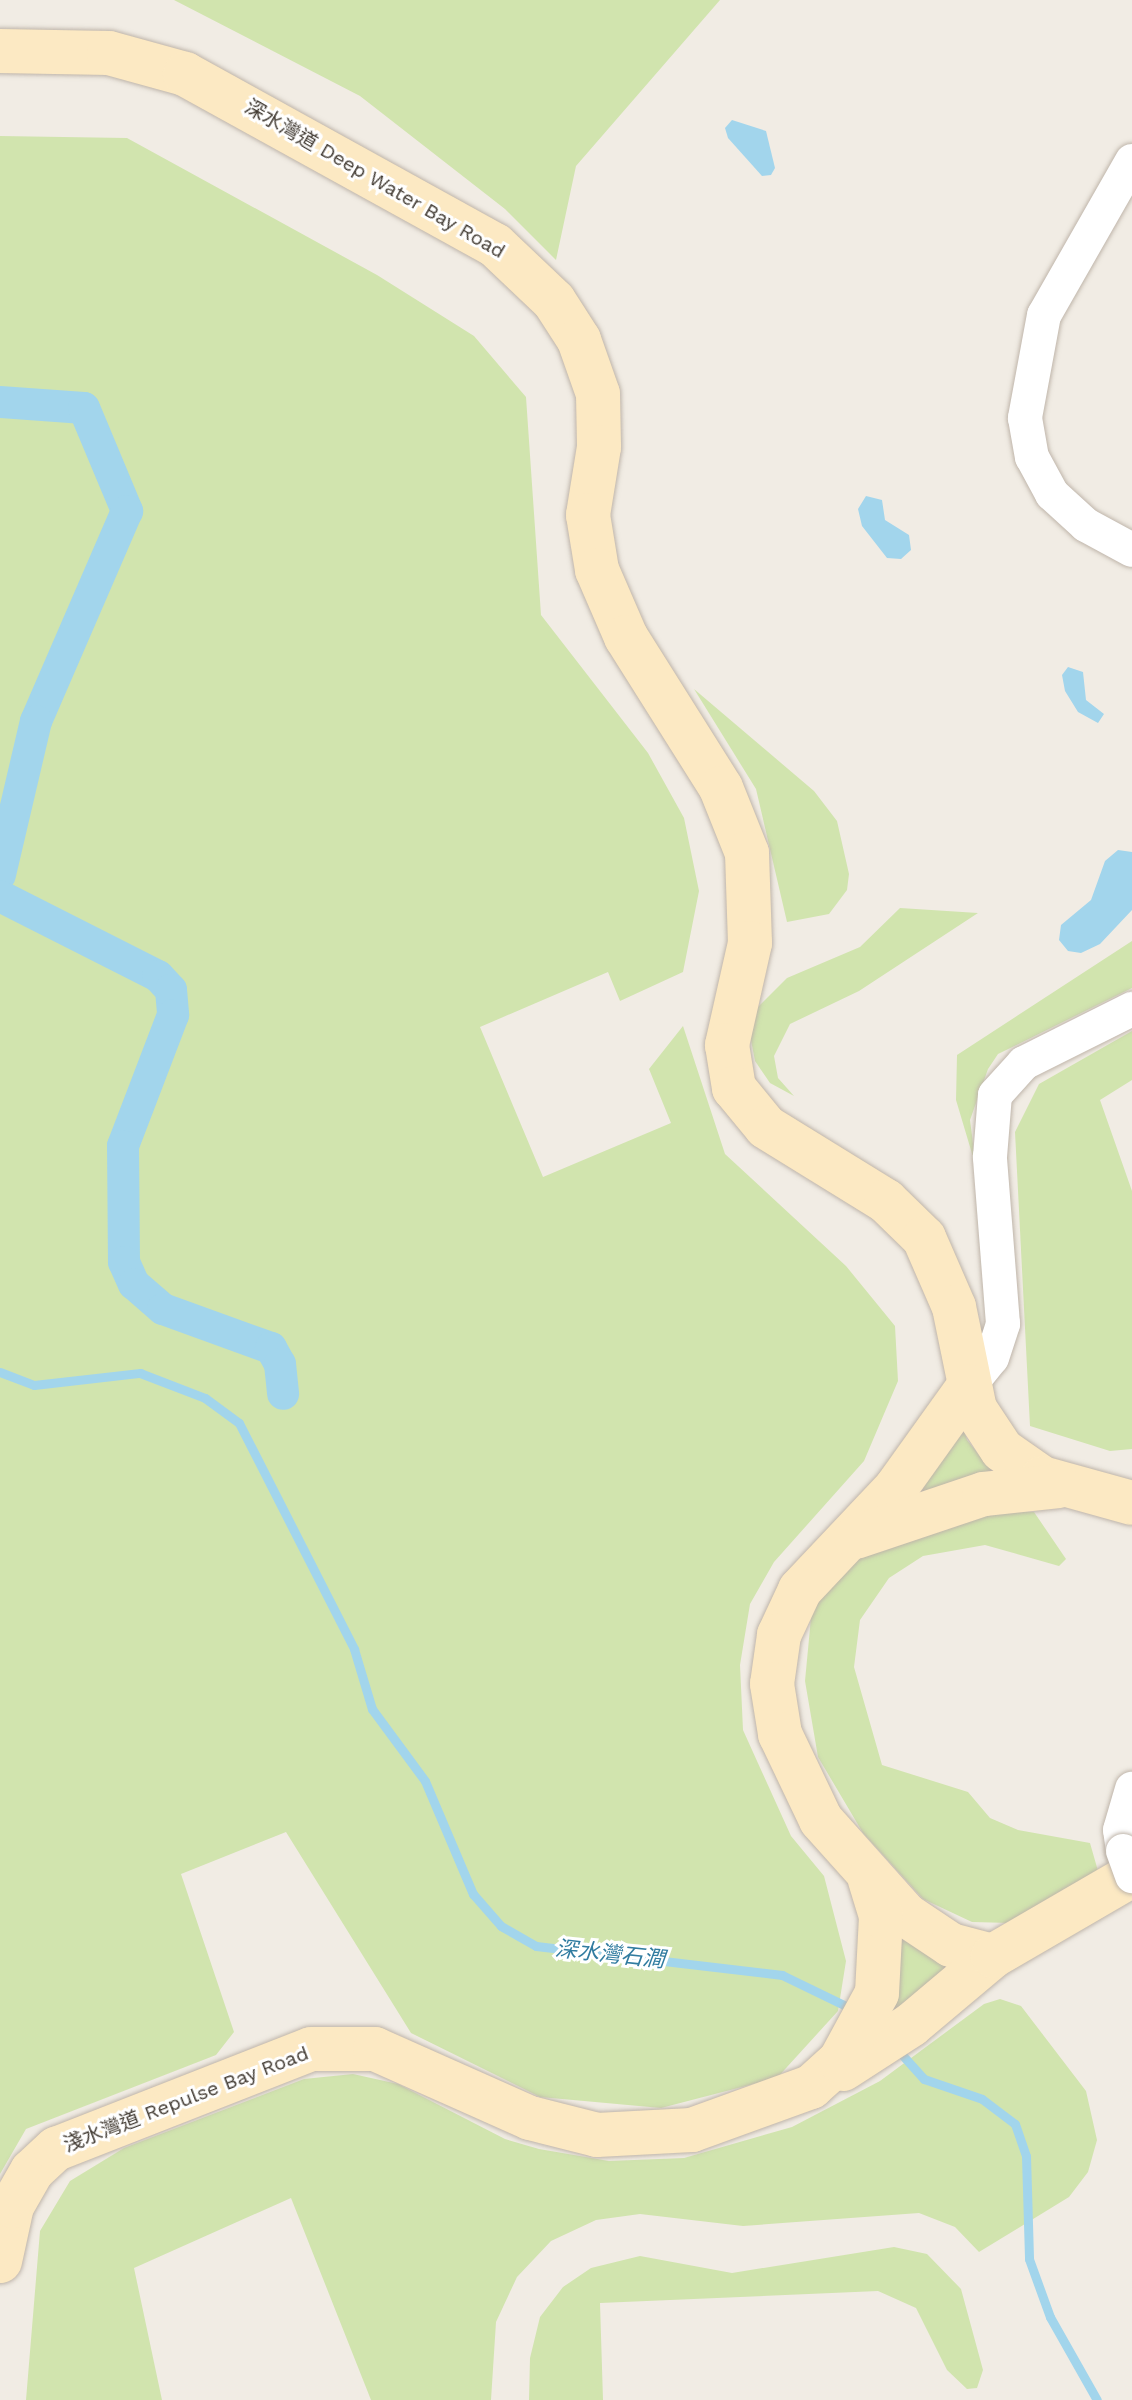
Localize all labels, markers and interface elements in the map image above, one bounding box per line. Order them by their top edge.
street label: 深水灣道 Deep Water Bay Road [240,94,510,264]
water label: 深水灣石澗 [554,1935,666,1973]
street label: 淺水灣道 Repulse Bay Road [60,2041,312,2157]

